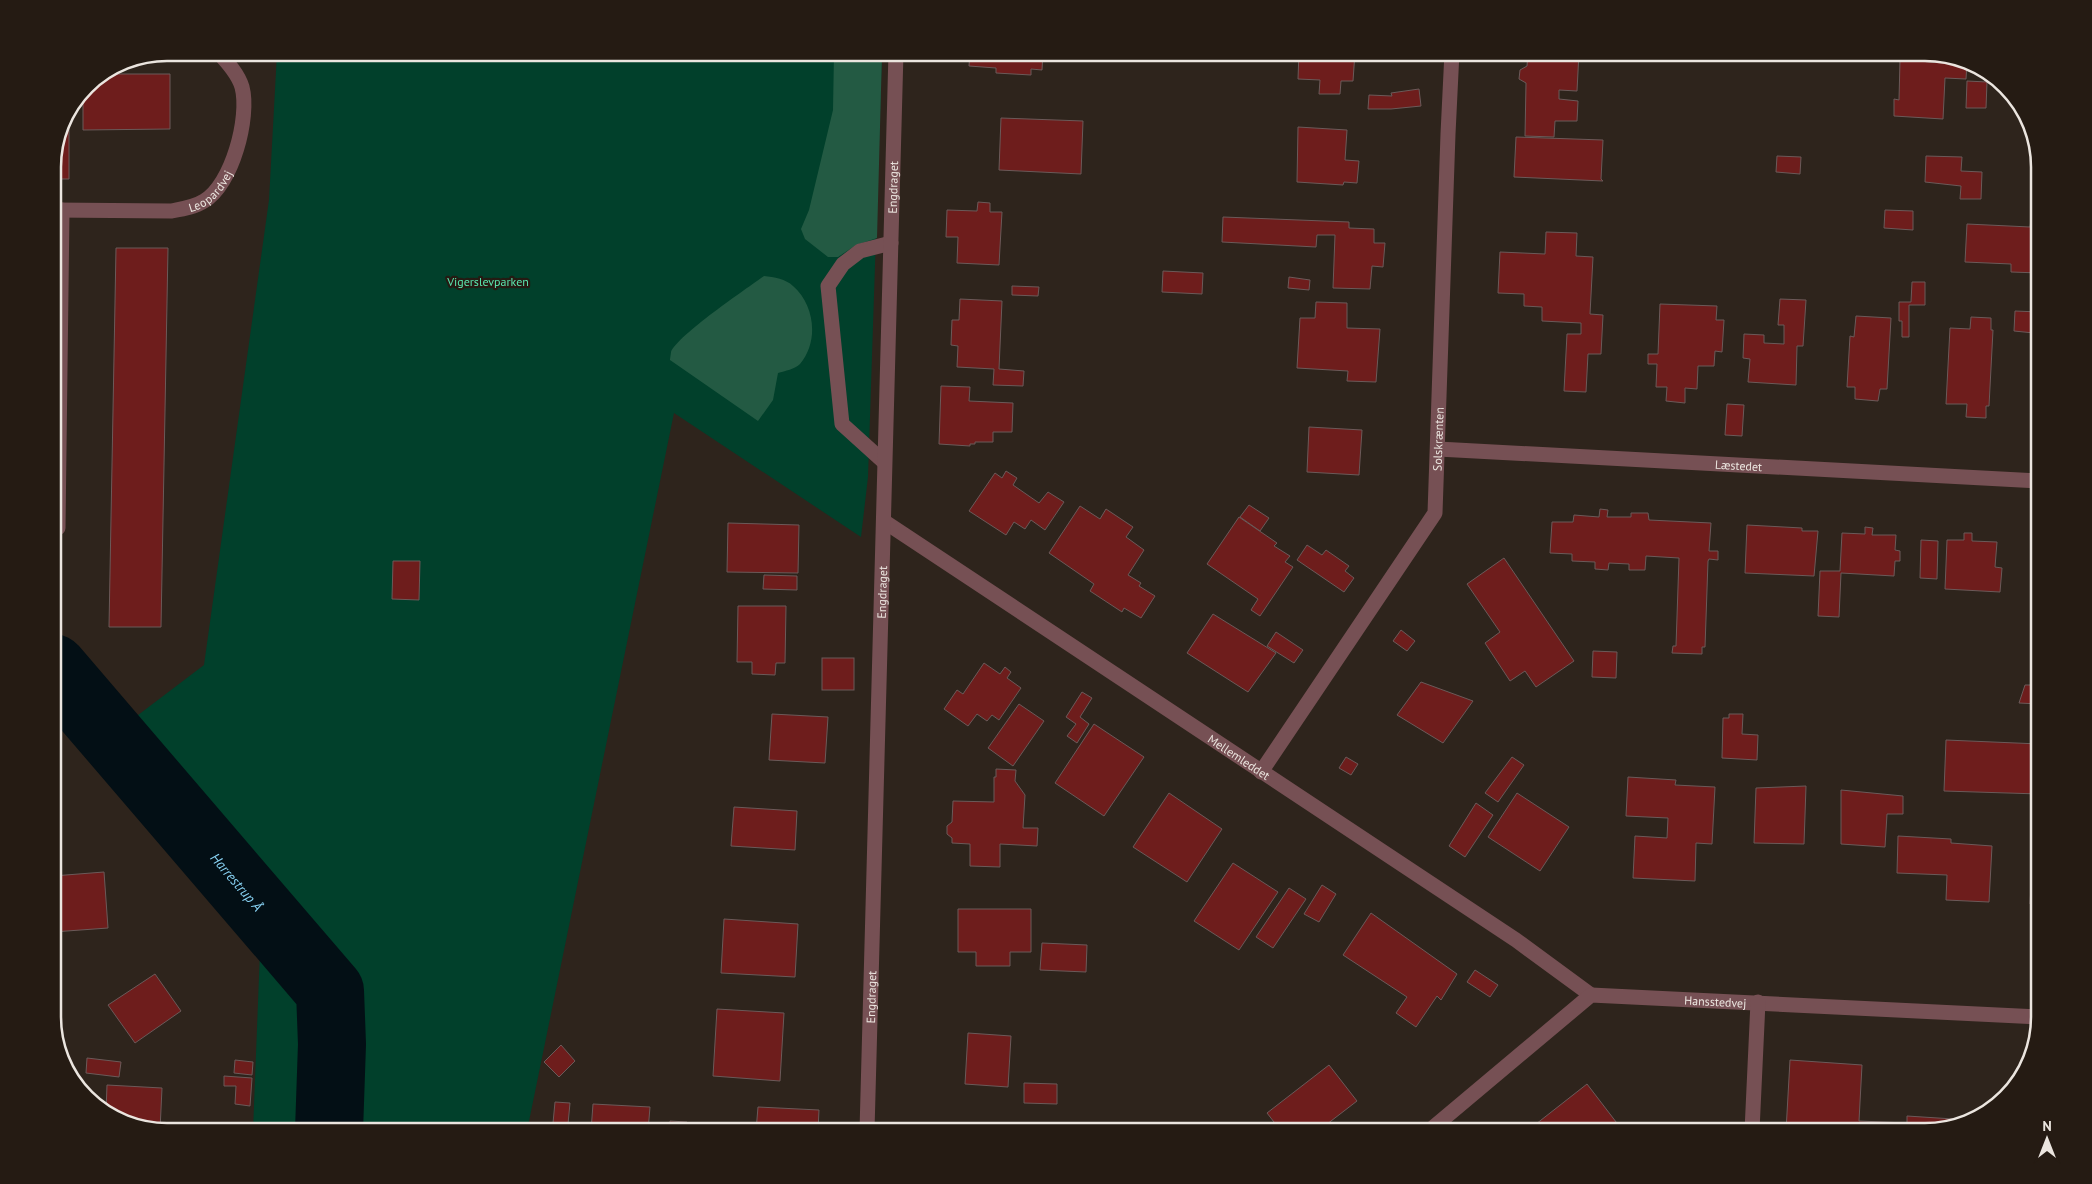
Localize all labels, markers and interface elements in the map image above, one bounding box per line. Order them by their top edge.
street label: Engdraget [884,161,901,214]
street label: Leopardvej [187,168,235,215]
park label: Vigerslevparken [446,274,529,289]
street label: Solskrænten [1429,407,1446,471]
street label: Læstedet [1715,456,1763,474]
street label: Engdraget [873,566,890,619]
street label: Mellemleddet [1205,731,1273,783]
water label: Harrestrup Å [207,849,267,915]
street label: Engdraget [862,971,879,1024]
street label: Hansstedvej [1684,992,1747,1010]
north arrow [2022,1114,2072,1164]
text: N [2042,1117,2052,1135]

